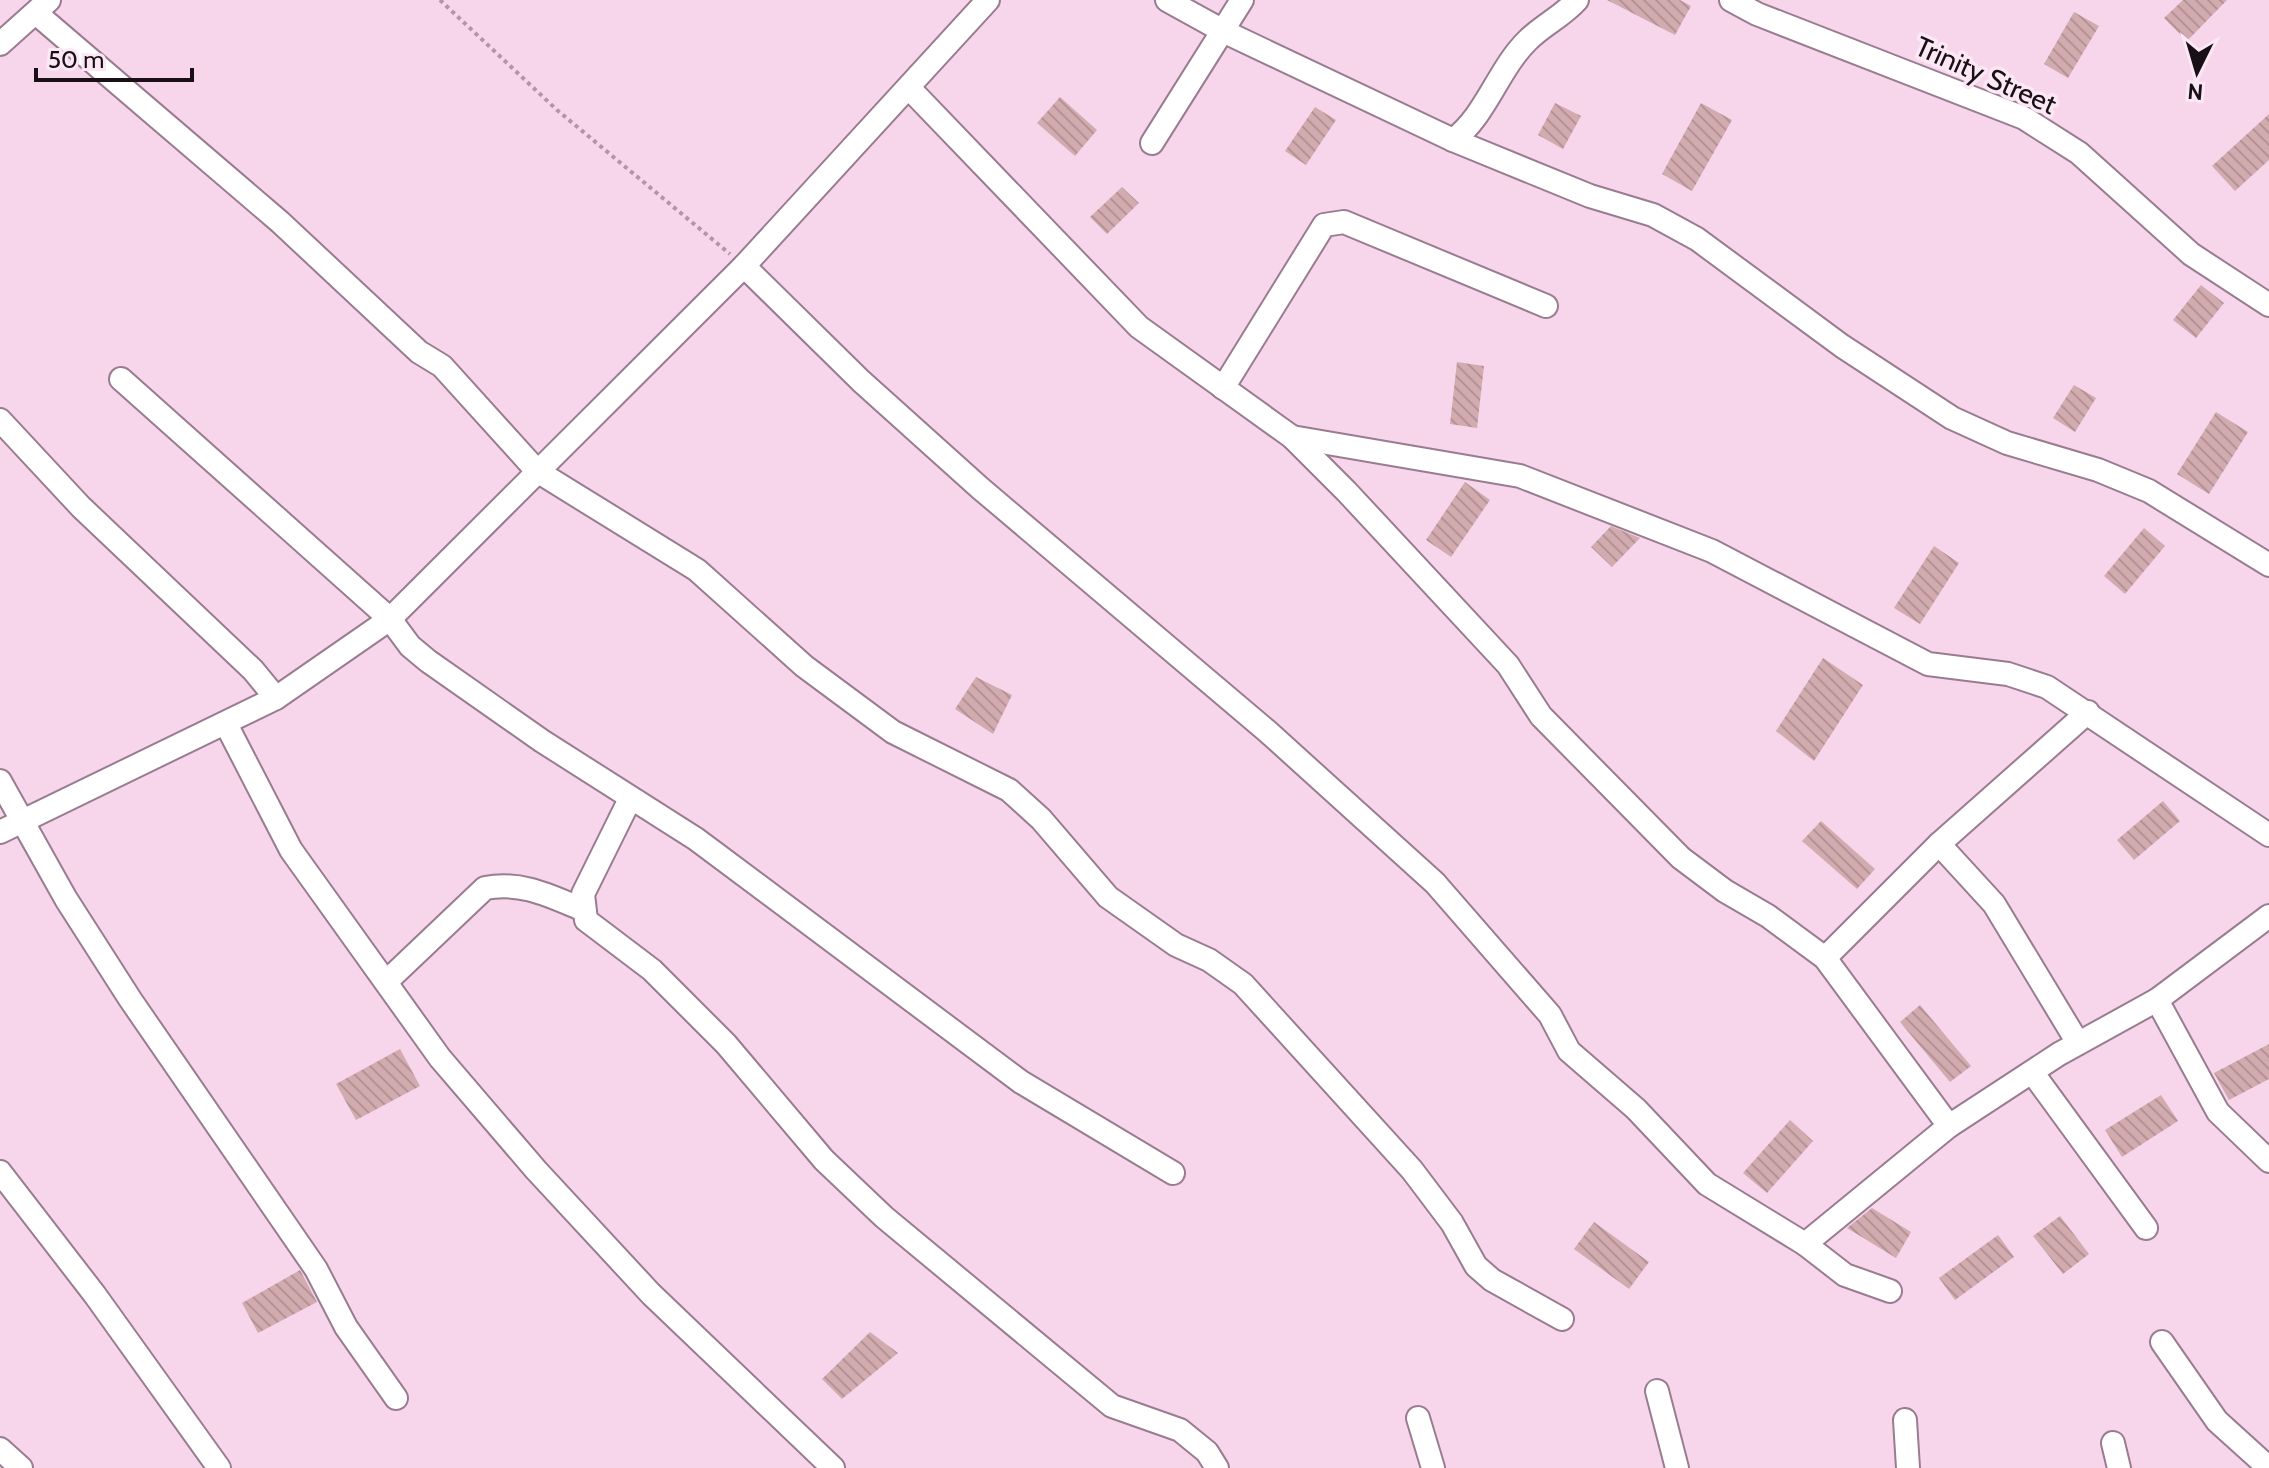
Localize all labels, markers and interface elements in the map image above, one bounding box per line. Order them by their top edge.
street label: Trinity Street [1910,29,2062,121]
scale bar [36,32,192,82]
north arrow [2157,32,2237,112]
text: 50 m [48,45,104,74]
text: N [2186,77,2204,106]

